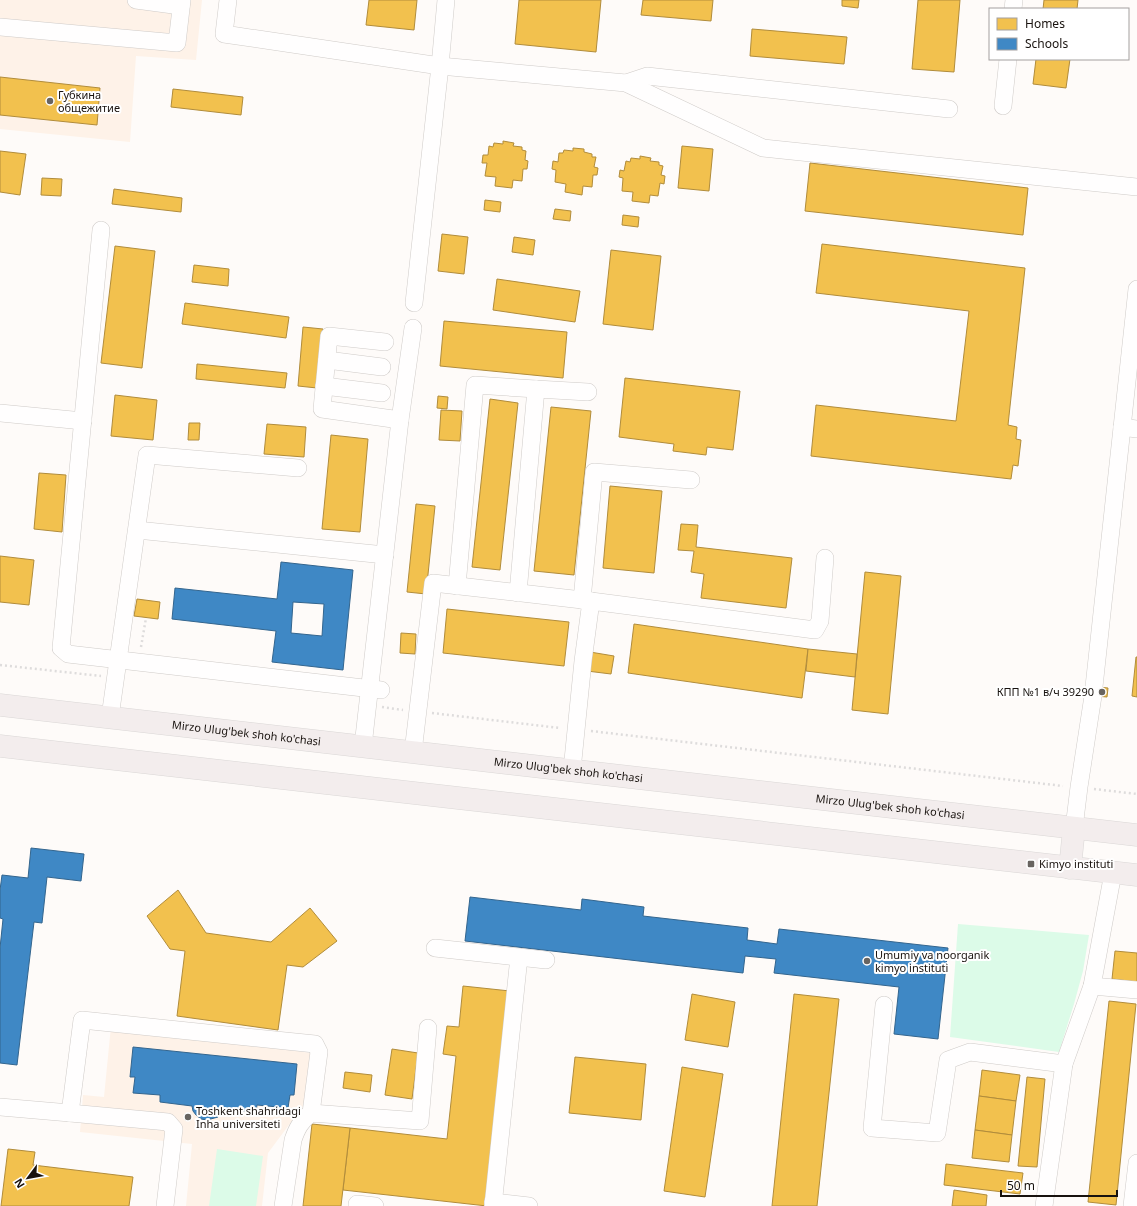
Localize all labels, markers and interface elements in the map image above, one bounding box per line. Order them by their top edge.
legend [989,8,1129,60]
text: Homes [1025,15,1065,32]
text: Schools [1025,35,1068,52]
place label: Губкина общежитие [58,87,120,115]
marker: Губкина общежитие [45,96,55,106]
place label: КПП №1 в/ч 39290 [997,684,1094,699]
marker: КПП №1 в/ч 39290 [1097,687,1107,697]
street label: Mirzo Ulug'bek shoh ko'chasi [171,717,322,749]
street label: Mirzo Ulug'bek shoh ko'chasi [493,754,644,785]
street label: Mirzo Ulug'bek shoh ko'chasi [815,790,966,822]
place label: Kimyo instituti [1039,856,1113,871]
marker: Kimyo instituti [1026,859,1036,869]
place label: Umumiy va noorganik kimyo instituti [875,947,989,975]
marker: Umumiy va noorganik kimyo instituti [862,956,872,966]
place label: Toshkent shahridagi Inha universiteti [196,1103,301,1131]
marker: Toshkent shahridagi Inha universiteti [183,1112,193,1122]
north arrow [8,1158,48,1198]
scale bar [1001,1172,1117,1198]
text: N [10,1176,28,1191]
text: 50 m [1007,1177,1035,1194]

